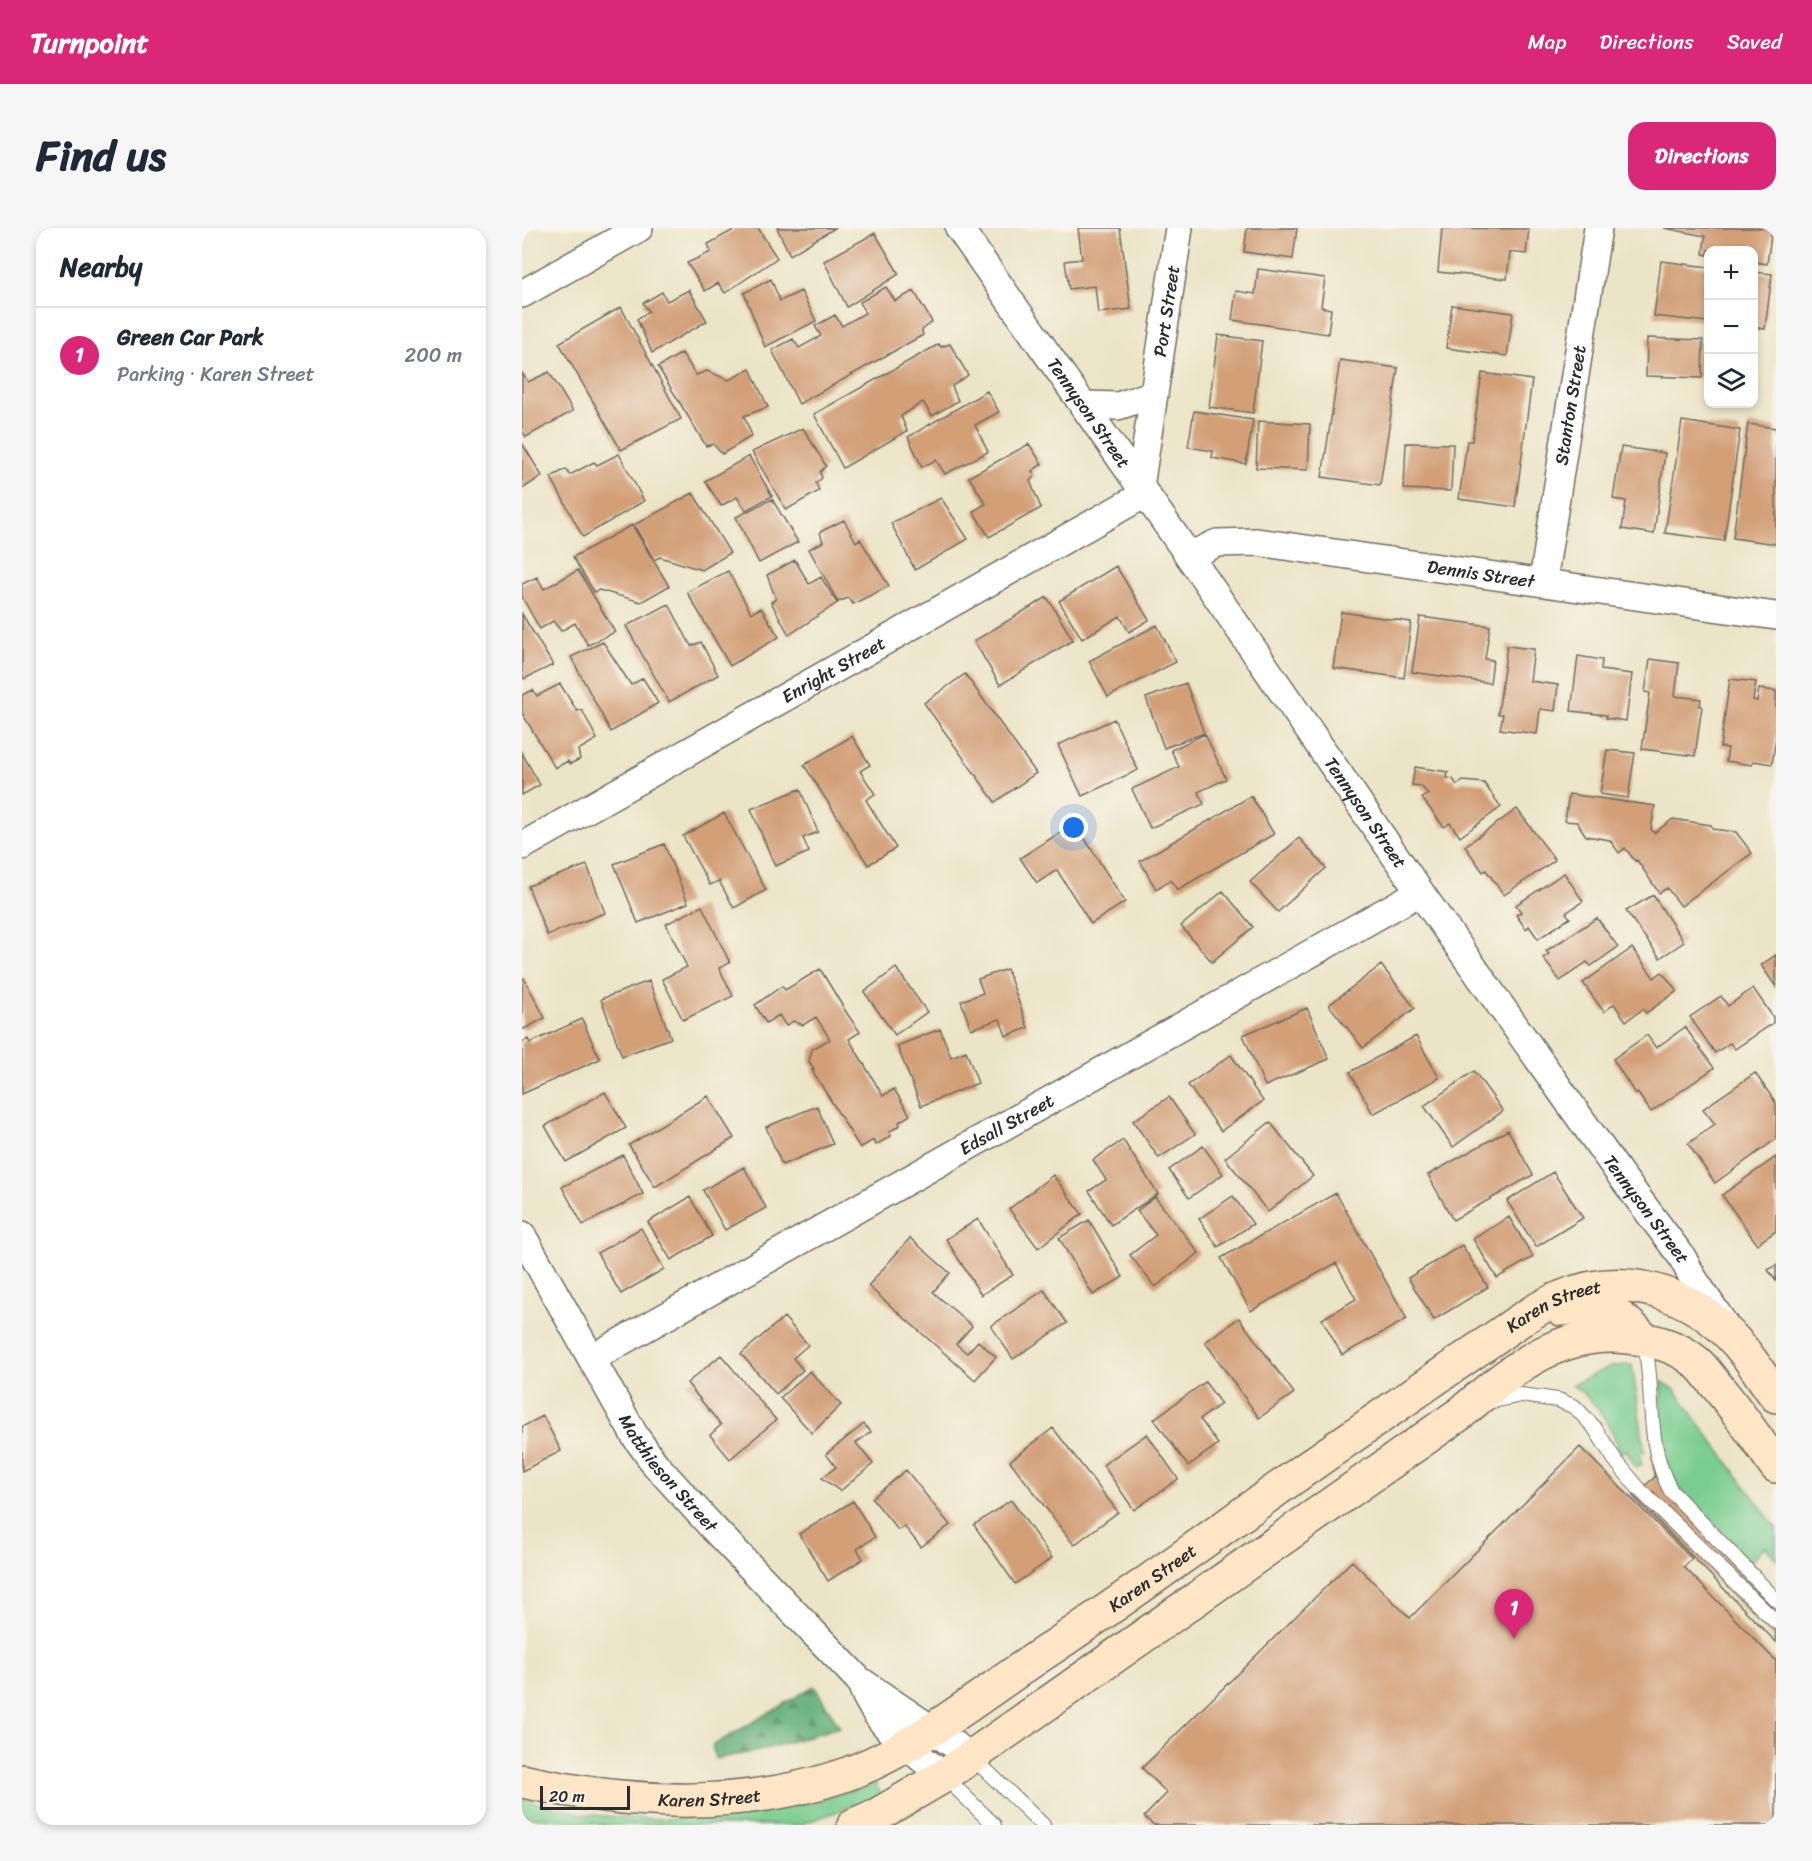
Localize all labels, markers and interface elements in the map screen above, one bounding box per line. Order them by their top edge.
text: Turnpoint [30,18,149,67]
text: Map [1528,23,1566,61]
text: Directions [1599,23,1694,61]
text: Saved [1727,23,1782,61]
text: Find us [36,119,166,193]
button: Directions [1628,122,1776,190]
text: Nearby [60,244,142,290]
map controls [1704,246,1758,408]
button: + [1704,246,1758,300]
street label: Port Street [1144,263,1189,359]
button: − [1704,300,1758,354]
text: Green Car Park [117,318,264,357]
text: 1 [75,338,84,373]
text: 200 m [405,338,462,373]
street label: Stanton Street [1545,343,1596,467]
street label: Tennyson Street [1038,351,1139,476]
button: layers [1704,354,1758,408]
text: Parking · Karen Street [117,357,314,392]
street label: Dennis Street [1425,550,1537,598]
street label: Enright Street [776,627,892,712]
street label: Tennyson Street [1315,750,1415,875]
your location [1059,813,1088,842]
street label: Edsall Street [953,1085,1060,1164]
street label: Tennyson Street [1595,1148,1699,1269]
street label: Karen Street [1499,1271,1603,1342]
street label: Matthieson Street [610,1408,726,1540]
street label: Karen Street [1101,1535,1204,1621]
pin: 1 [1494,1590,1534,1639]
street label: Karen Street [658,1779,763,1816]
text: 20 m [549,1782,585,1811]
scale bar [540,1783,630,1810]

